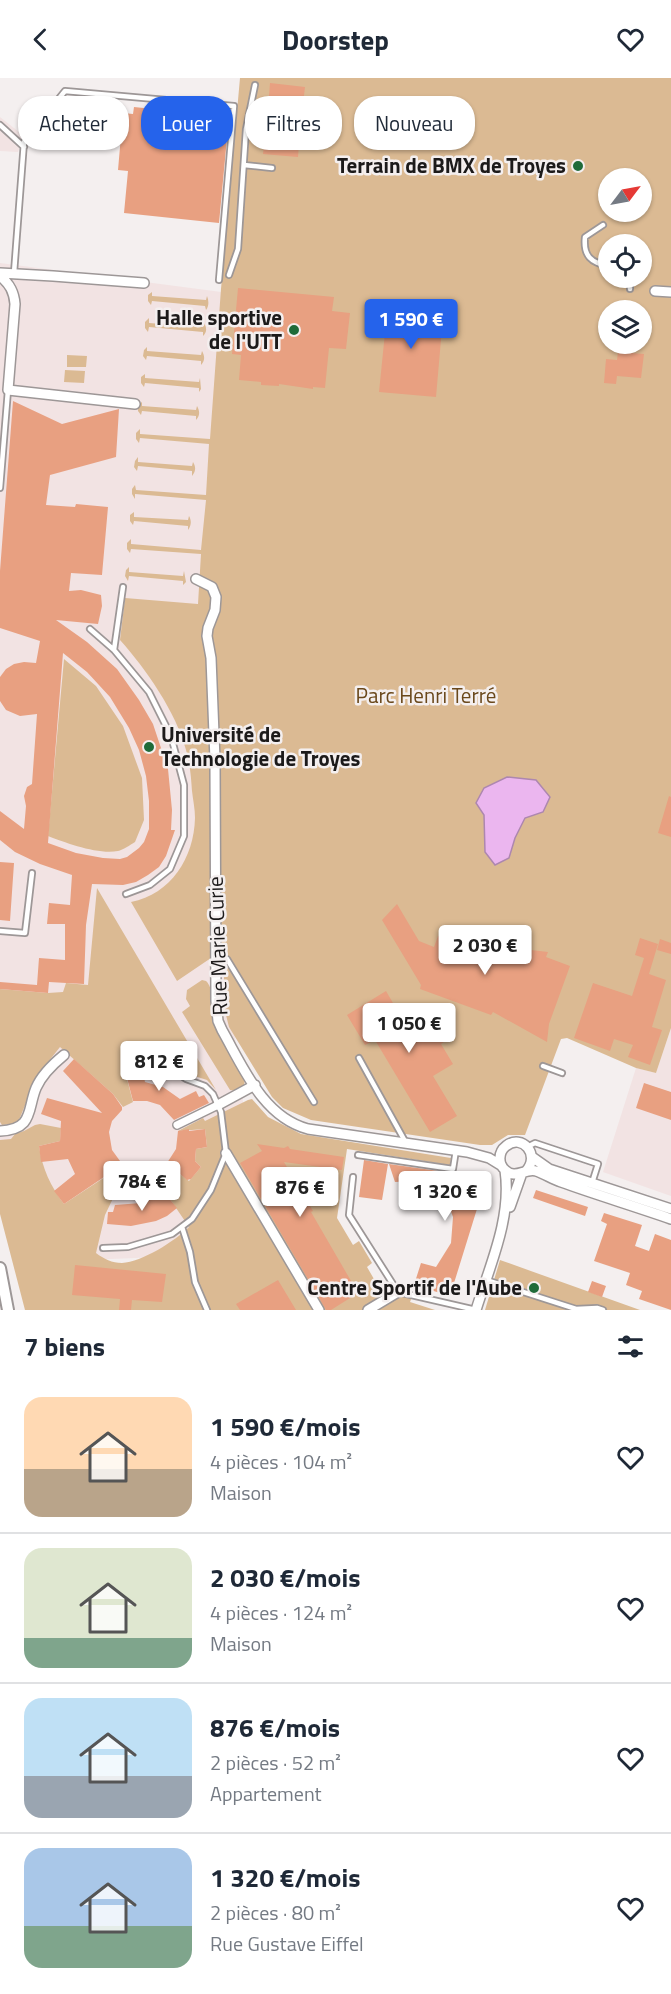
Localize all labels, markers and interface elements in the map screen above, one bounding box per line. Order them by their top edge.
text: Doorstep [282,19,389,60]
icon: back [24,23,57,56]
icon: heart [614,23,647,56]
chip: Acheter [18,96,129,150]
chip: Louer [141,96,233,150]
chip: Filtres [245,96,342,150]
chip: Nouveau [354,96,475,150]
place label: Terrain de BMX de Troyes [337,149,566,181]
marker: Terrain de BMX de Troyes [571,159,585,173]
north arrow [598,168,652,222]
map controls [598,168,652,354]
button: locate [598,234,652,288]
pin: 1 590 € [356,299,466,350]
button: layers [598,300,652,354]
place label: Halle sportive de l'UTT [156,301,282,357]
text: 1 590 € [379,303,443,334]
marker: Halle sportive de l'UTT [287,323,301,337]
park label: Parc Henri Terré [356,679,496,711]
place label: Université de Technologie de Troyes [161,718,361,774]
marker: Université de Technologie de Troyes [142,740,156,754]
street label: Rue Marie Curie [199,876,235,1016]
pin: 2 030 € [430,925,540,976]
text: 2 030 € [453,929,517,960]
pin: 1 050 € [354,1003,464,1054]
text: 1 050 € [377,1007,441,1038]
pin: 812 € [117,1041,201,1092]
text: 812 € [134,1045,184,1076]
pin: 784 € [100,1161,184,1212]
text: 784 € [117,1165,167,1196]
pin: 876 € [258,1167,342,1218]
text: 876 € [275,1171,325,1202]
pin: 1 320 € [390,1171,500,1222]
text: 1 320 € [413,1175,477,1206]
place label: Centre Sportif de l'Aube [307,1271,522,1303]
marker: Centre Sportif de l'Aube [527,1281,541,1295]
text: 7 biens [24,1327,105,1366]
icon: filters [614,1330,647,1363]
text: 1 590 €/mois [210,1407,360,1446]
icon: home [72,1421,144,1493]
icon: heart [614,1441,647,1474]
text: 4 pièces · 104 m² [210,1446,352,1477]
text: Maison [210,1477,272,1508]
text: 2 030 €/mois [210,1558,360,1597]
icon: home [72,1572,144,1644]
icon: heart [614,1592,647,1625]
text: 4 pièces · 124 m² [210,1597,352,1628]
text: Maison [210,1628,272,1659]
text: 876 €/mois [210,1708,340,1747]
icon: home [72,1722,144,1794]
icon: heart [614,1742,647,1775]
text: 2 pièces · 52 m² [210,1747,341,1778]
text: Appartement [210,1778,322,1809]
text: 1 320 €/mois [210,1858,360,1897]
icon: home [72,1872,144,1944]
icon: heart [614,1892,647,1925]
text: 2 pièces · 80 m² [210,1897,341,1928]
text: Rue Gustave Eiffel [210,1928,364,1959]

